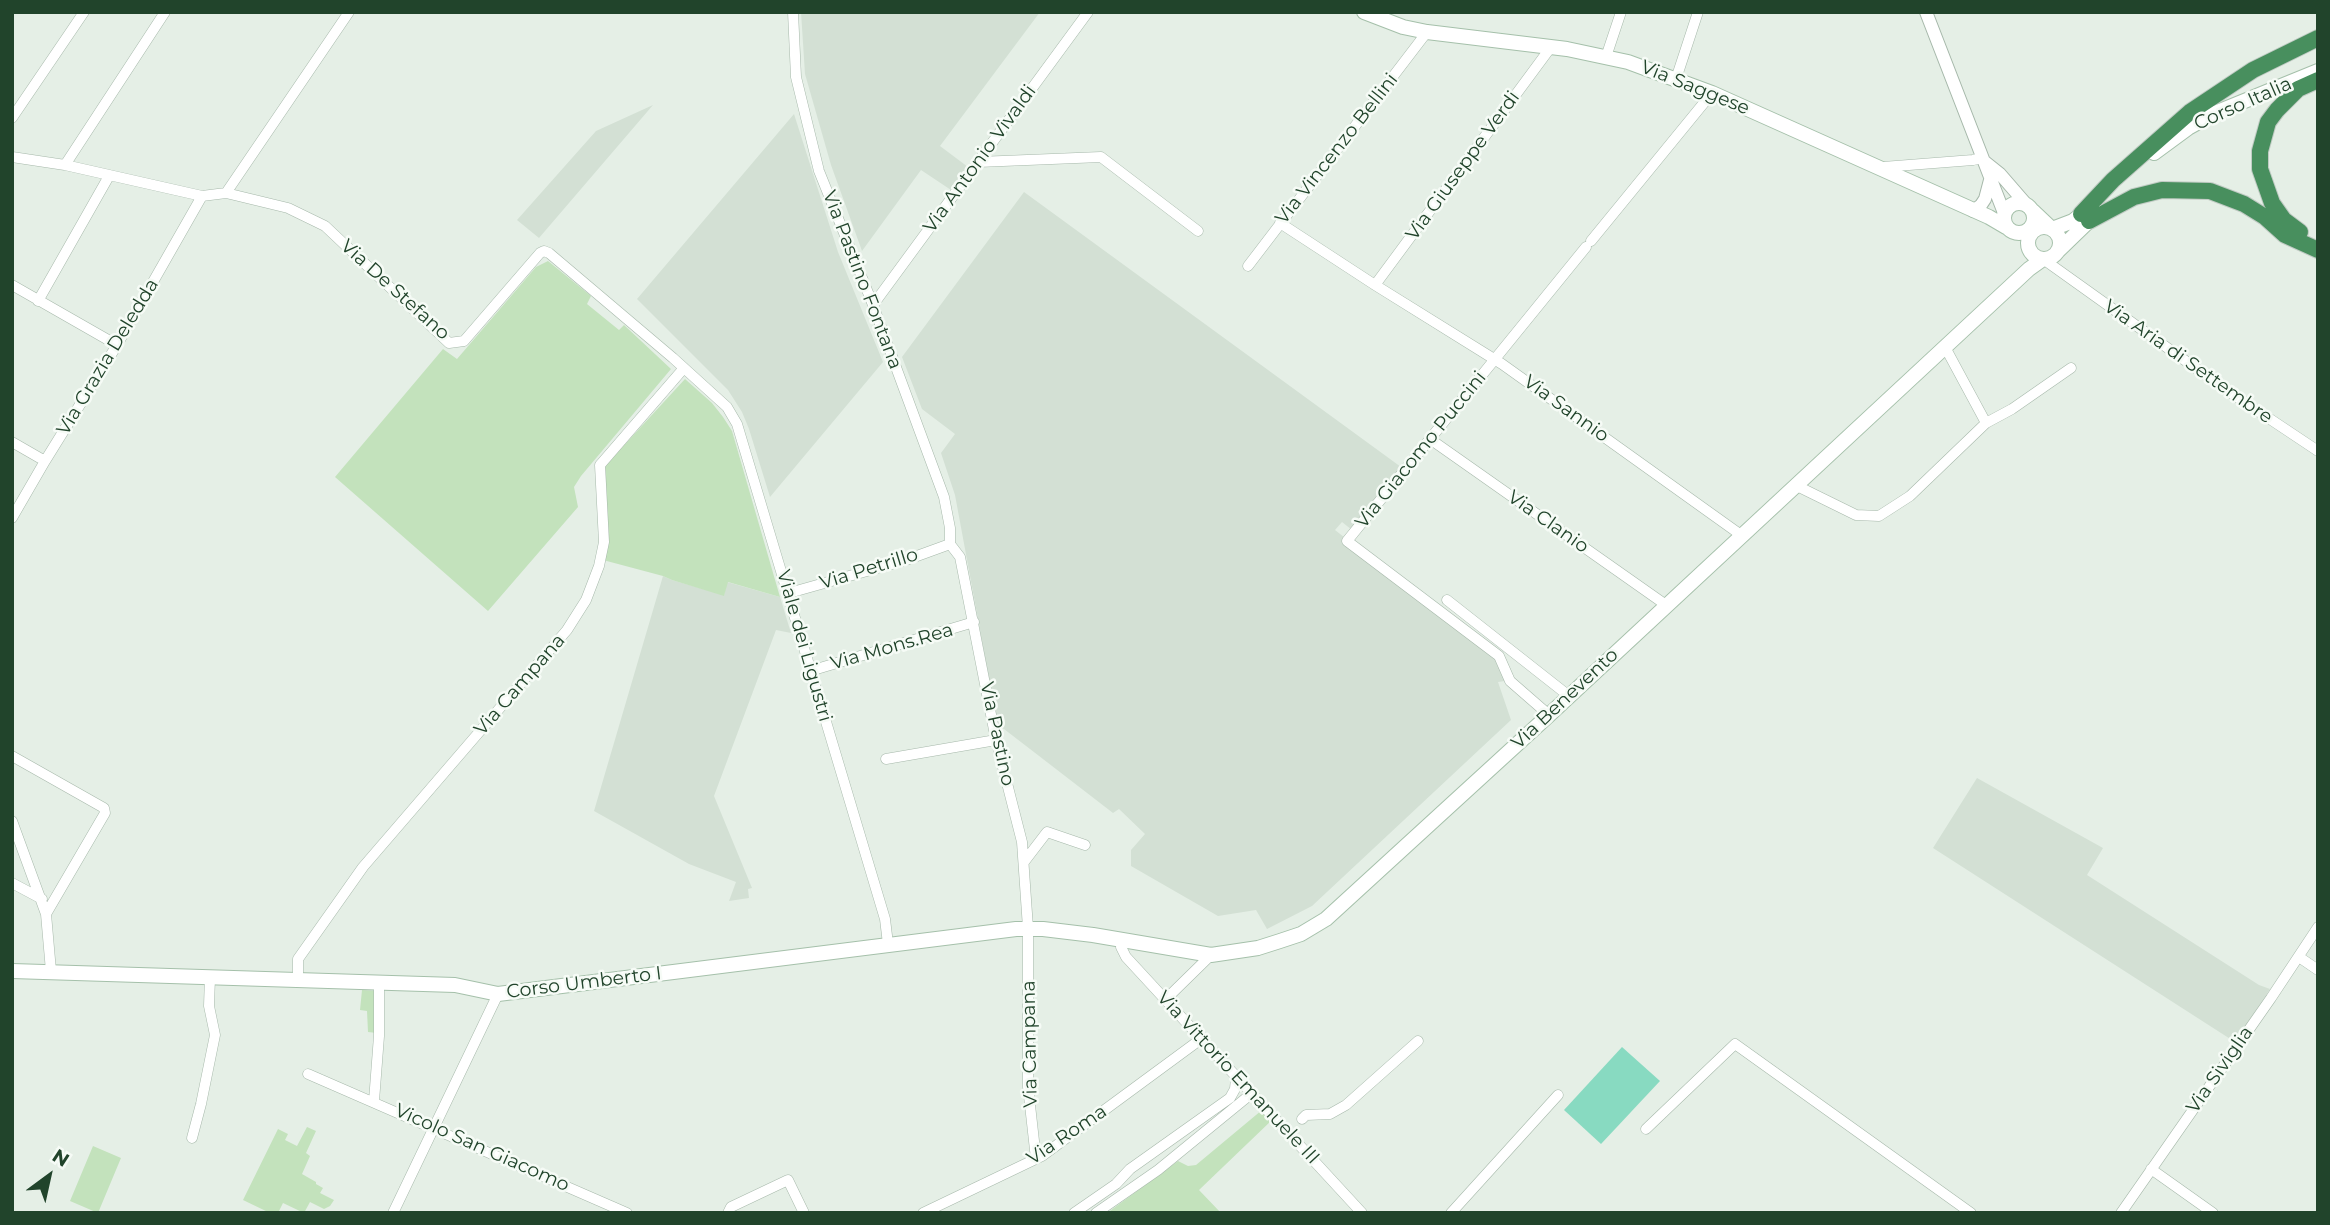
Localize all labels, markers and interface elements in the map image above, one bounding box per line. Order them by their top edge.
street label: Via Saggese [1637,56,1753,120]
street label: Via Vincenzo Bellini [1271,69,1403,229]
street label: Corso Italia [2191,72,2295,136]
street label: Via Antonio Vivaldi [919,81,1041,237]
street label: Via Giuseppe Verdi [1401,87,1525,245]
street label: Via Pastino Fontana [817,187,907,373]
street label: Via De Stefano [336,235,454,345]
street label: Via Grazia Deledda [52,275,164,439]
street label: Via Aria di Settembre [2099,295,2277,429]
street label: Via Giacomo Puccini [1351,367,1491,533]
street label: Via Sannio [1519,370,1613,448]
street label: Via Clanio [1503,486,1593,558]
street label: Via Petrillo [817,543,921,595]
street label: Viale dei Ligustri [771,567,837,725]
street label: Via Mons.Rea [828,619,956,675]
street label: Via Campana [470,630,570,740]
street label: Via Benevento [1507,644,1623,754]
street label: Via Pastino [975,680,1019,788]
street label: Corso Umberto I [505,962,663,1004]
street label: Via Campana [1017,980,1043,1108]
street label: Via Vittorio Emanuele III [1152,987,1324,1169]
street label: Via Siviglia [2182,1022,2258,1118]
street label: Vicolo San Giacomo [391,1099,573,1197]
street label: Via Roma [1023,1100,1111,1170]
north arrow [14,1141,84,1211]
text: N [48,1144,73,1172]

